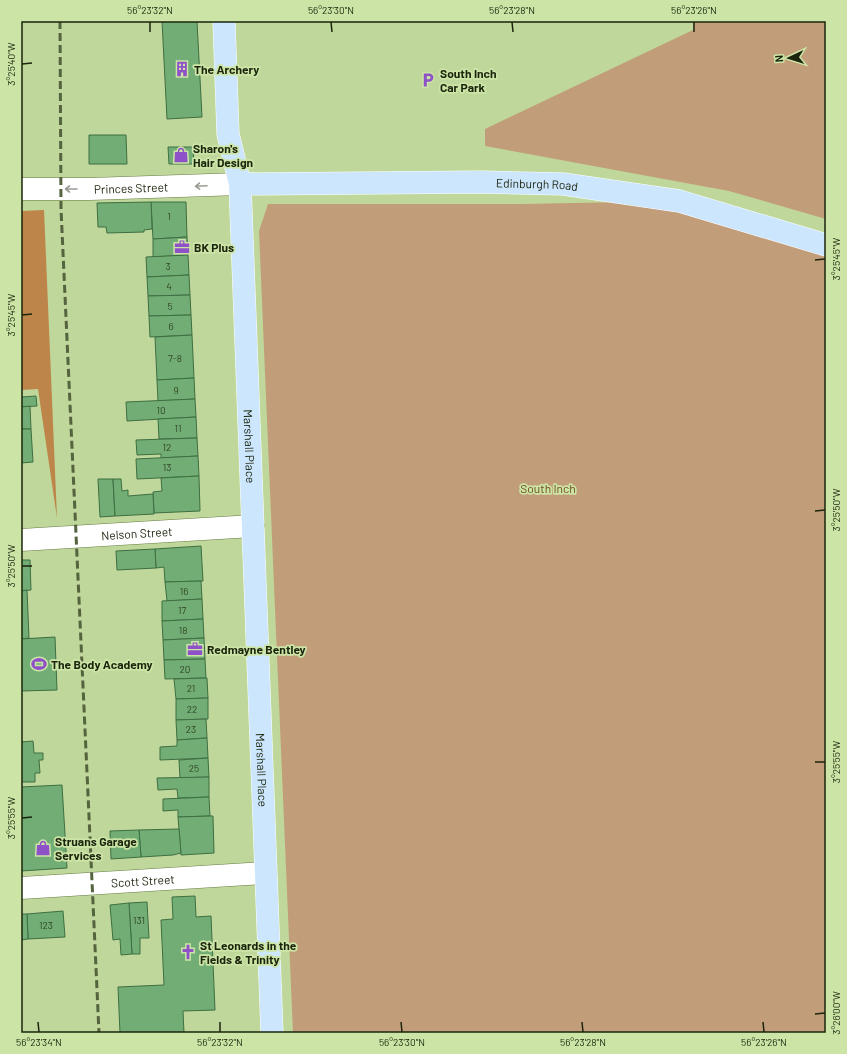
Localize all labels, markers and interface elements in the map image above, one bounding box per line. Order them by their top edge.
text: 56°23'32"N [127,4,173,16]
text: 56°23'30"N [308,4,354,16]
text: 56°23'28"N [489,4,535,16]
text: 56°23'26"N [671,4,717,16]
north arrow [769,38,809,78]
text: 3°25'40"W [5,42,17,86]
text: N [772,55,785,63]
building icon: The Archery [173,60,191,78]
place label: The Archery [194,62,259,76]
place label: South Inch Car Park [440,66,497,94]
parking icon: South Inch Car Park [419,71,437,89]
place label: Sharon's Hair Design [193,141,253,169]
shop icon: Sharon's Hair Design [172,146,190,164]
street label: Edinburgh Road [496,175,579,193]
street label: Princes Street [94,179,168,196]
one-way arrow [195,182,208,190]
one-way arrow [65,185,78,193]
house number: 1 [167,210,171,222]
text: 3°25'45"W [830,237,842,280]
office icon: BK Plus [173,238,191,256]
place label: BK Plus [194,240,234,254]
house number: 3 [165,260,171,272]
house number: 4 [166,280,172,292]
text: 3°25'45"W [5,293,17,336]
house number: 5 [167,300,173,312]
house number: 6 [168,320,174,332]
house number: 7-8 [168,352,182,364]
house number: 9 [173,384,179,396]
house number: 10 [156,404,166,416]
street label: Marshall Place [241,409,258,484]
house number: 11 [174,422,182,434]
house number: 12 [163,441,171,453]
house number: 13 [163,461,171,473]
park label: South Inch [520,481,576,495]
text: 3°25'50"W [830,488,842,531]
street label: Nelson Street [101,524,173,542]
text: 3°25'50"W [5,544,17,587]
house number: 16 [180,585,188,597]
house number: 17 [178,604,186,616]
house number: 18 [179,624,187,636]
office icon: Redmayne Bentley [186,640,204,658]
place label: Redmayne Bentley [207,642,306,656]
sports icon: The Body Academy [30,655,48,673]
place label: The Body Academy [51,657,153,671]
house number: 20 [179,663,191,675]
house number: 21 [187,682,195,694]
house number: 22 [187,703,197,715]
house number: 23 [186,723,196,735]
street label: Marshall Place [254,733,270,807]
text: 3°25'55"W [830,741,842,783]
house number: 25 [189,762,199,774]
text: 3°25'55"W [5,797,17,839]
place label: Struans Garage Services [55,834,137,862]
shop icon: Struans Garage Services [34,839,52,857]
street label: Scott Street [111,872,175,889]
house number: 131 [133,914,145,926]
house number: 123 [39,919,53,931]
place label: St Leonards in the Fields & Trinity [200,938,297,966]
church icon: St Leonards in the Fields & Trinity [179,943,197,961]
text: 3°26'00"W [830,991,842,1035]
text: 56°23'34"N [16,1036,62,1048]
text: 56°23'32"N [197,1036,243,1048]
text: 56°23'30"N [379,1036,425,1048]
text: 56°23'28"N [560,1036,606,1048]
text: 56°23'26"N [741,1036,787,1048]

